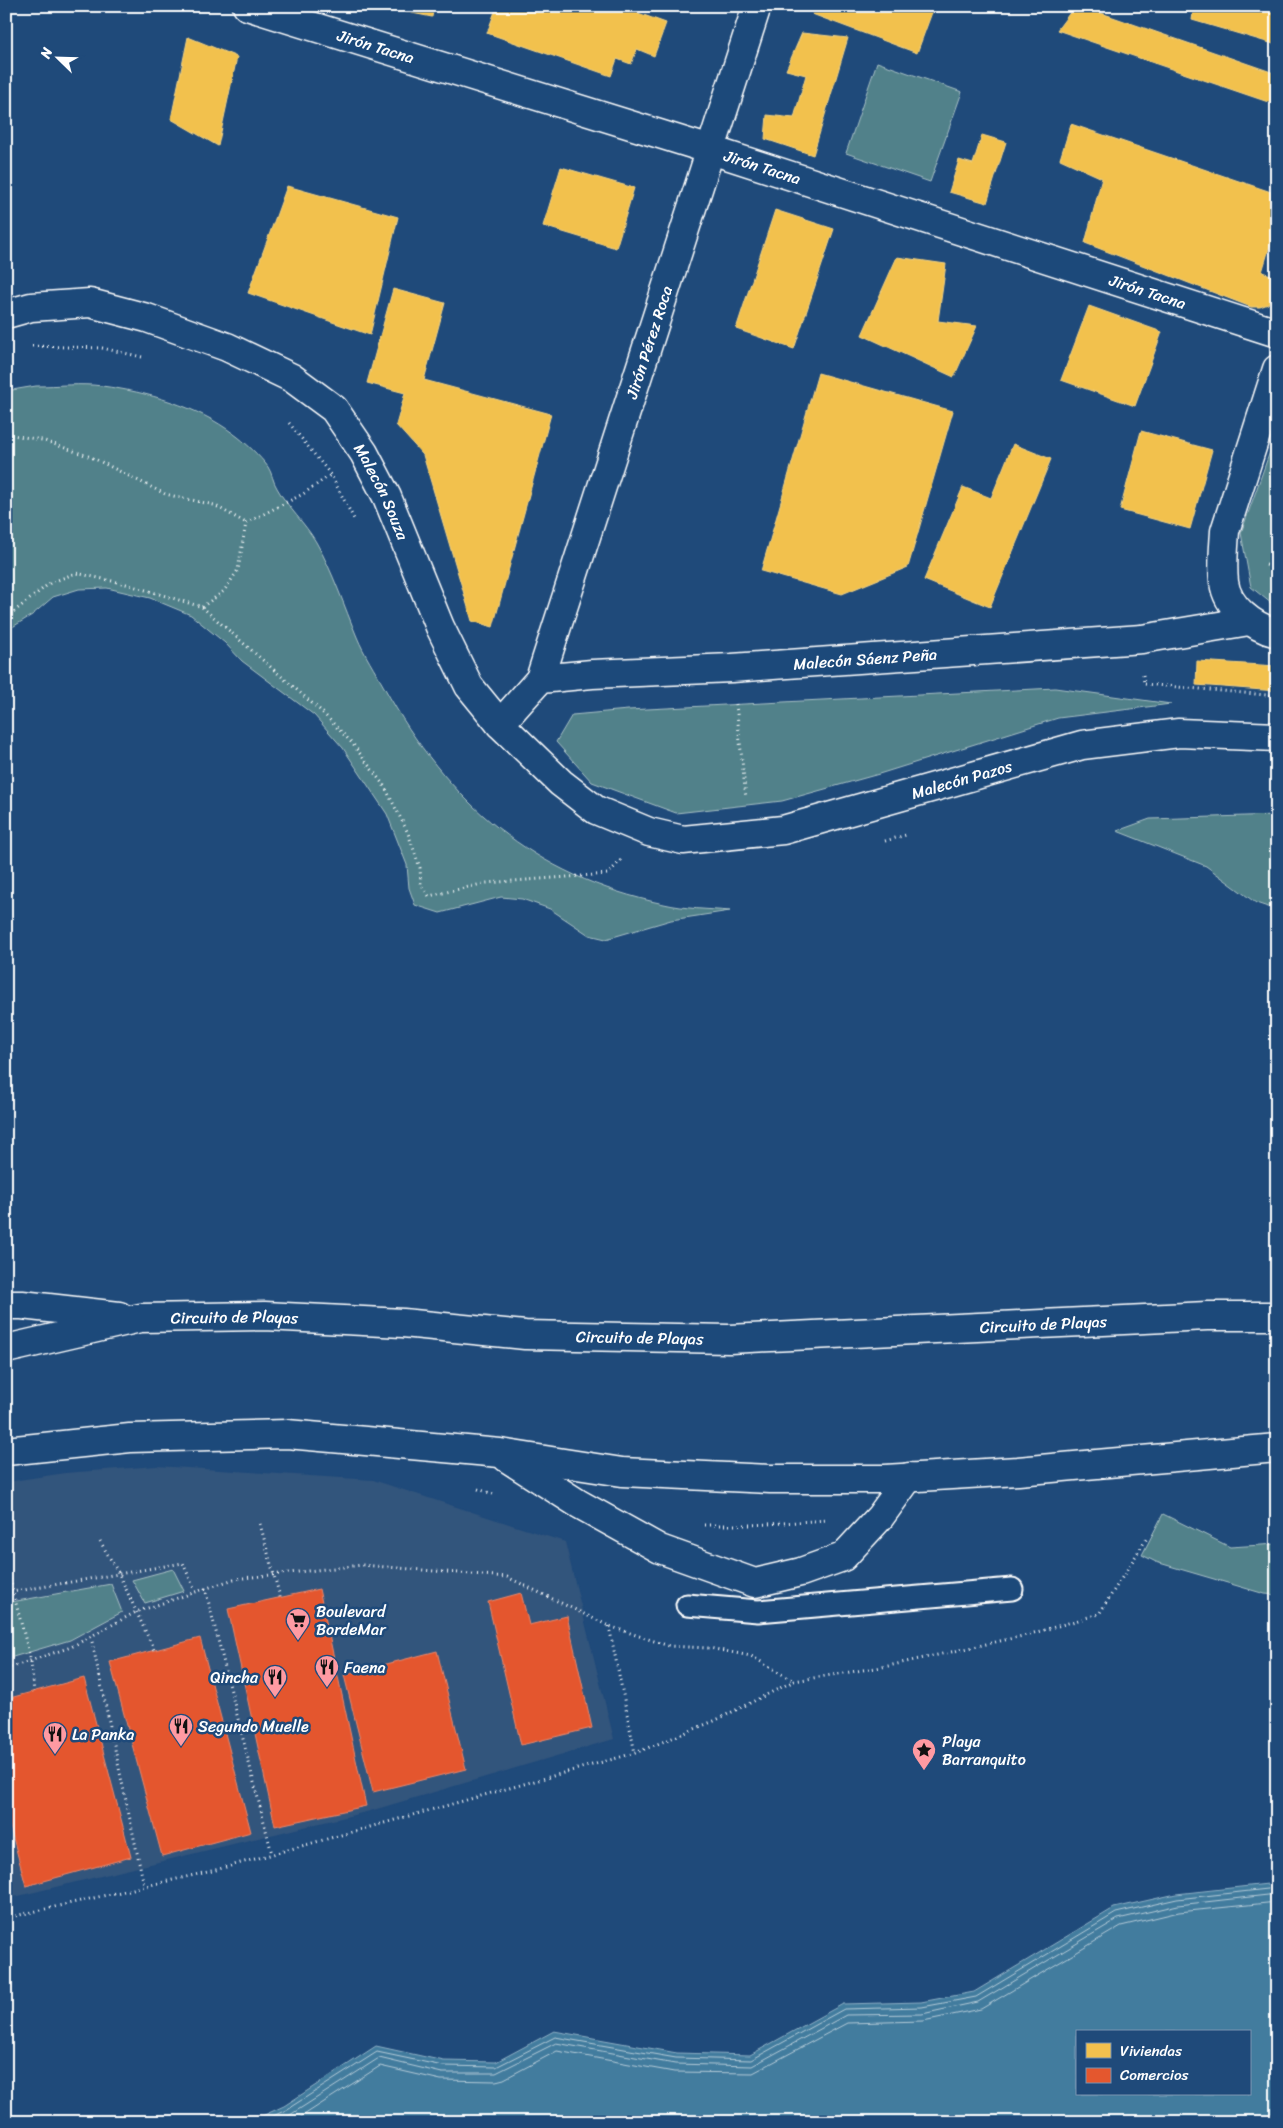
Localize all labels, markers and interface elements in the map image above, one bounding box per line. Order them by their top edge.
street label: Jirón Tacna [333,20,418,72]
north arrow [32,32,82,82]
text: N [33,43,60,63]
street label: Jirón Tacna [719,140,805,193]
street label: Jirón Tacna [1105,265,1190,317]
street label: Jirón Pérez Roca [617,282,680,403]
street label: Malecón Souza [346,436,418,545]
street label: Malecón Sáenz Peña [792,639,938,678]
street label: Malecón Pazos [908,751,1016,807]
street label: Circuito de Playas [170,1301,300,1332]
street label: Circuito de Playas [979,1306,1108,1341]
street label: Circuito de Playas [576,1322,704,1353]
place label: Boulevard BordeMar [316,1597,387,1644]
supermarket icon: Boulevard BordeMar [285,1607,311,1641]
place label: Faena [344,1653,386,1682]
restaurant icon: Faena [314,1654,340,1688]
place label: Qincha [210,1663,259,1692]
restaurant icon: Qincha [262,1664,288,1698]
place label: Segundo Muelle [198,1712,309,1741]
restaurant icon: Segundo Muelle [168,1713,194,1747]
place label: La Panka [72,1720,134,1749]
restaurant icon: La Panka [42,1721,68,1755]
place label: Playa Barranquito [942,1727,1026,1774]
place icon: Playa Barranquito [911,1737,937,1771]
legend [1076,2030,1250,2096]
text: Viviendas [1120,2038,1182,2064]
text: Comercios [1120,2062,1189,2088]

